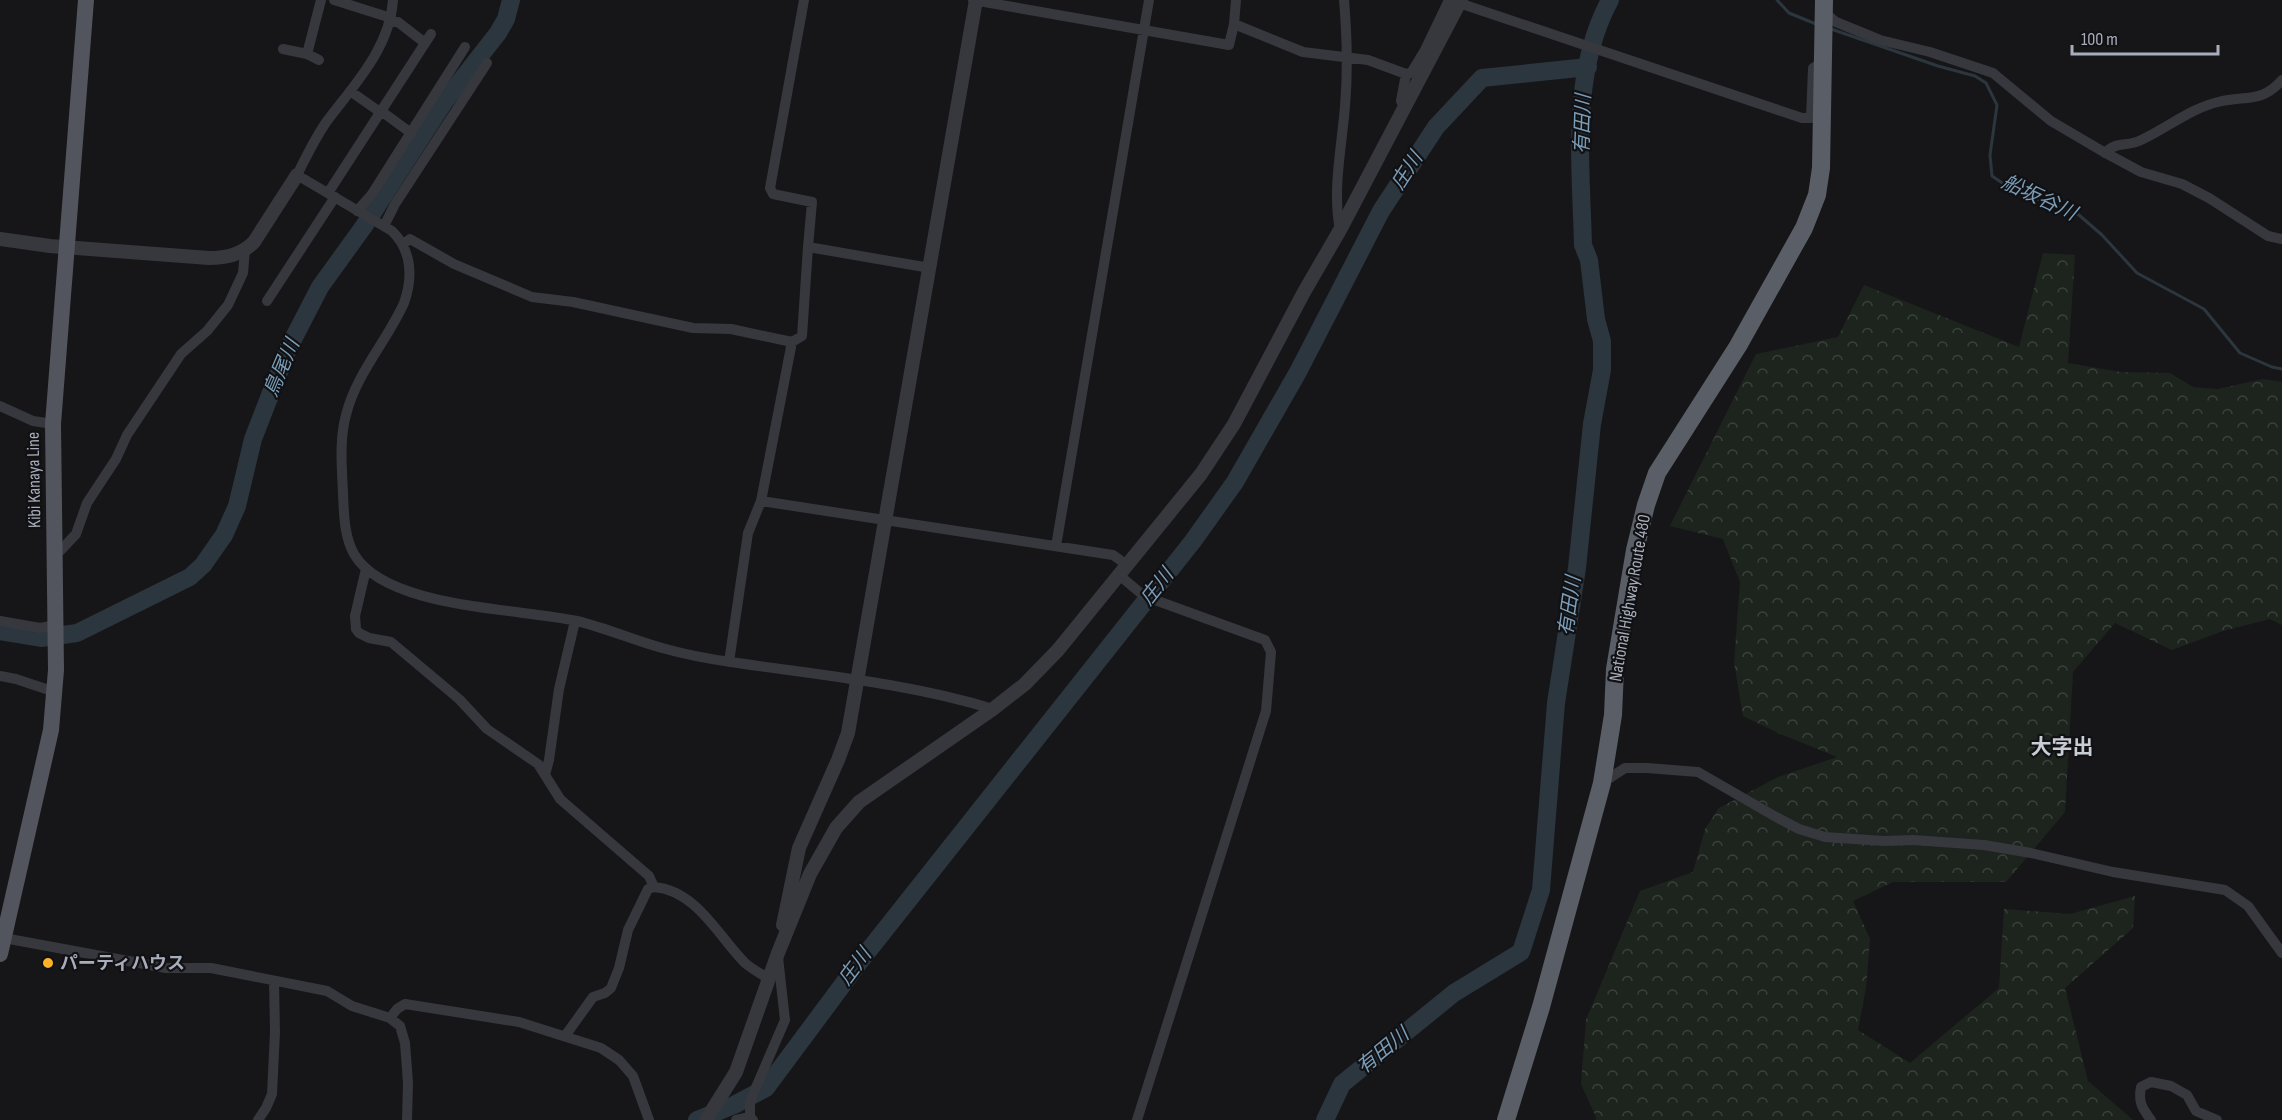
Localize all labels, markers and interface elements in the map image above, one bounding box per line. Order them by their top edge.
scale bar [2072,18,2218,56]
text: 100 m [2081,29,2118,50]
water label: 有田川 [1570,92,1596,154]
water label: 庄川 [1386,146,1429,194]
water label: 船坂谷川 [1998,170,2082,227]
water label: 鳥尾川 [259,334,306,400]
street label: Kibi Kanaya Line [23,432,45,528]
street label: National Highway Route 480 [1605,513,1655,683]
water label: 庄川 [1135,562,1180,610]
water label: 有田川 [1554,573,1586,637]
district label: 大字出 [2031,735,2094,760]
water label: 庄川 [833,942,878,990]
place label: パーティハウス [60,953,185,974]
marker: パーティハウス [41,956,55,970]
water label: 有田川 [1352,1022,1415,1079]

